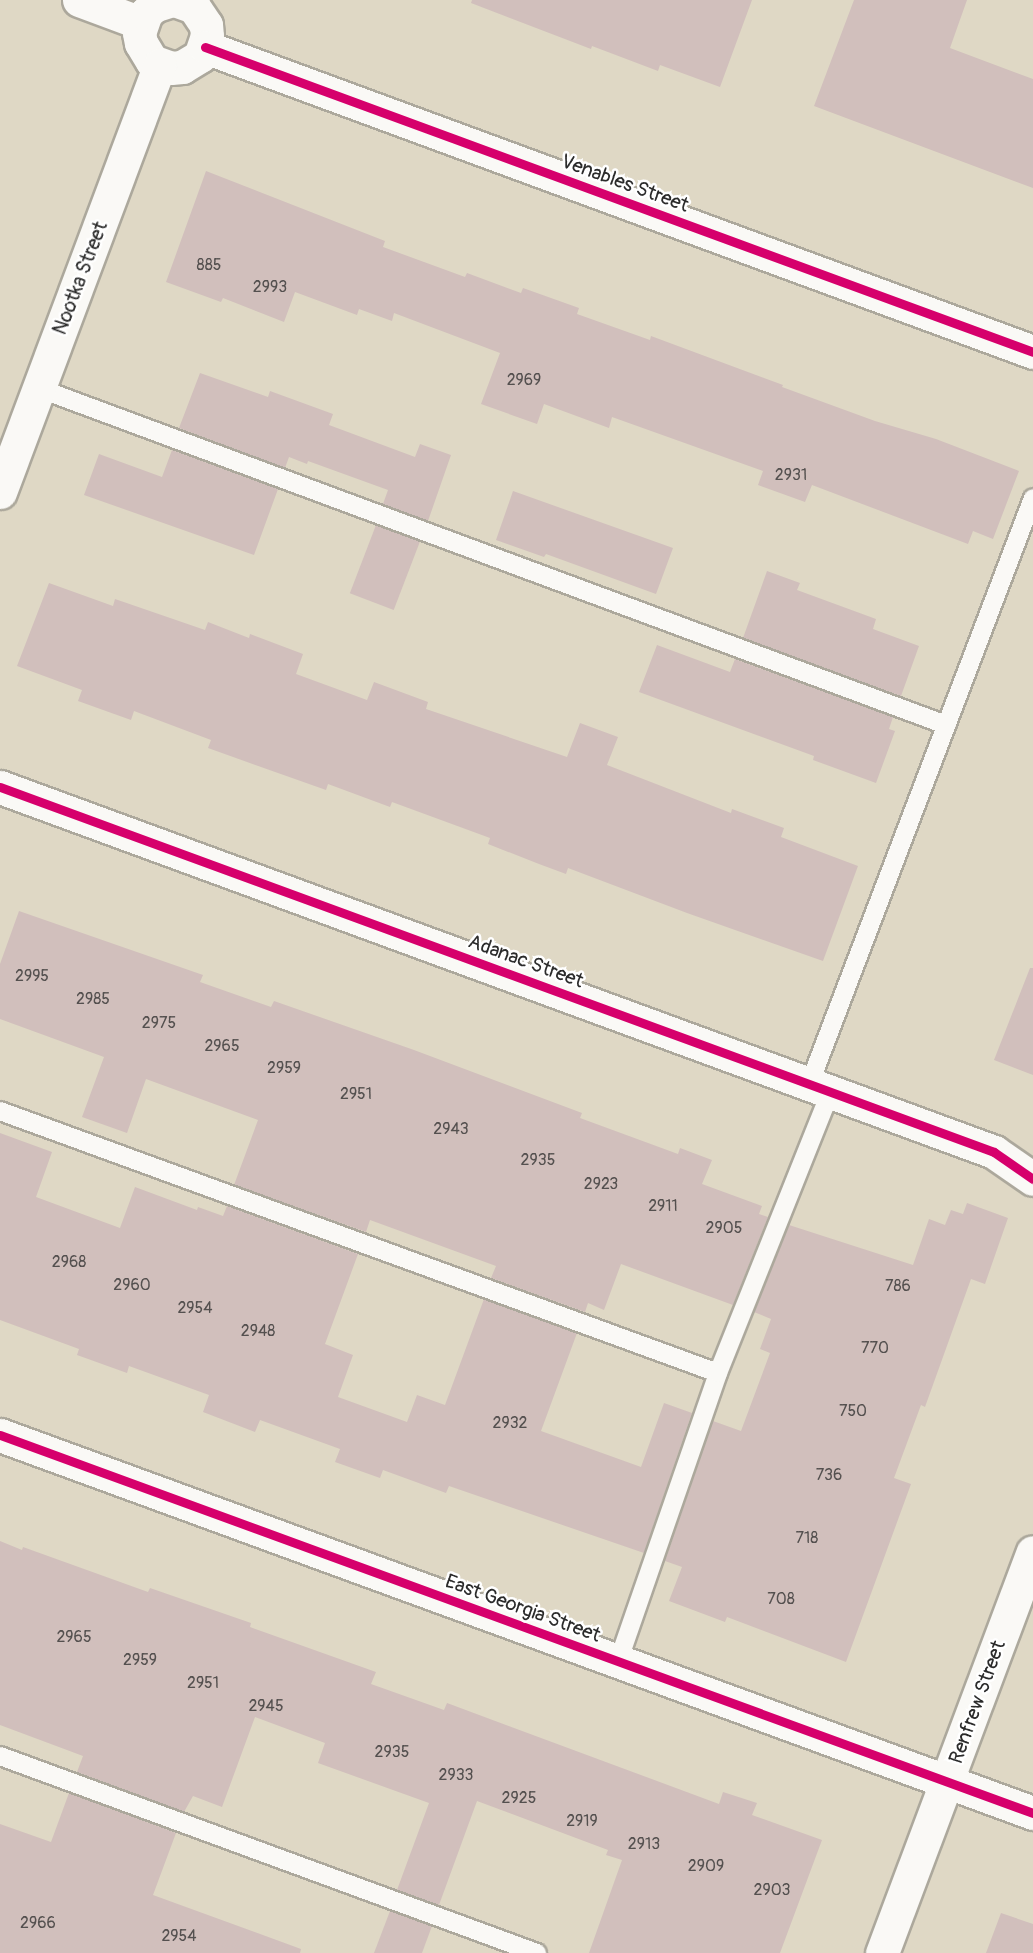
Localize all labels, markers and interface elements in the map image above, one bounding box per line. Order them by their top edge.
street label: Venables Street [558,149,692,217]
street label: Nootka Street [47,218,113,338]
house number: 885 [197,255,221,275]
house number: 2993 [253,277,287,297]
house number: 2969 [507,370,541,390]
house number: 2931 [775,465,807,485]
street label: Adanac Street [465,929,587,993]
house number: 2995 [15,966,49,986]
house number: 2985 [76,989,110,1009]
house number: 2975 [142,1013,176,1033]
house number: 2965 [204,1036,240,1056]
house number: 2959 [267,1058,301,1078]
house number: 2951 [340,1084,372,1104]
house number: 2943 [433,1119,469,1139]
house number: 2935 [521,1150,555,1170]
house number: 2923 [584,1174,618,1194]
house number: 2911 [648,1196,678,1216]
house number: 2905 [706,1218,742,1238]
house number: 2968 [52,1252,86,1272]
house number: 2960 [113,1275,151,1295]
house number: 786 [885,1276,911,1296]
house number: 2954 [177,1298,213,1318]
house number: 2948 [241,1321,275,1341]
house number: 770 [861,1338,889,1358]
house number: 750 [839,1401,867,1421]
house number: 2932 [492,1413,528,1433]
house number: 736 [816,1465,842,1485]
house number: 718 [796,1528,818,1548]
street label: East Georgia Street [442,1569,604,1647]
house number: 708 [767,1589,795,1609]
house number: 2965 [56,1627,92,1647]
street label: Renfrew Street [944,1637,1010,1767]
house number: 2959 [123,1650,157,1670]
house number: 2951 [187,1673,219,1693]
house number: 2945 [248,1696,284,1716]
house number: 2935 [375,1742,409,1762]
house number: 2933 [438,1765,474,1785]
house number: 2925 [502,1788,536,1808]
house number: 2919 [566,1811,598,1831]
house number: 2913 [628,1834,660,1854]
house number: 2909 [688,1856,724,1876]
house number: 2903 [753,1880,791,1900]
house number: 2966 [20,1913,56,1933]
house number: 2954 [161,1926,197,1946]

